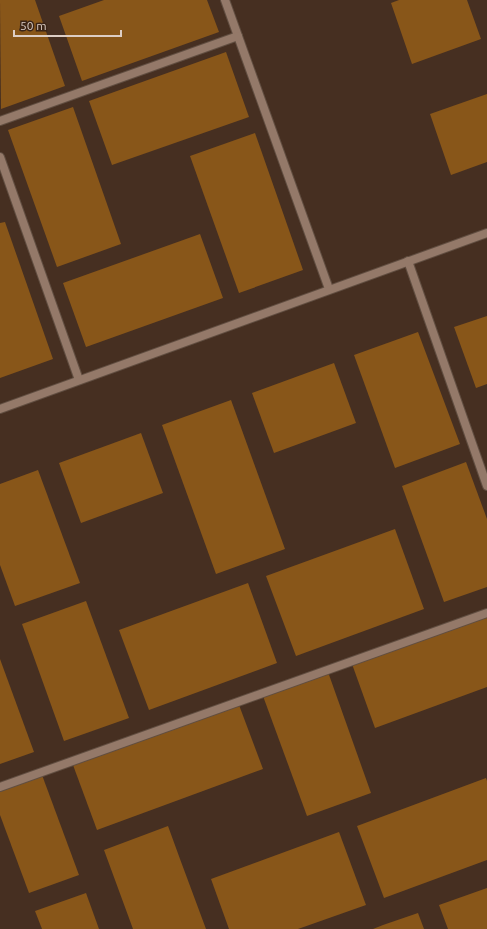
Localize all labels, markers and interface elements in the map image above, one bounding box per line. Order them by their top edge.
scale bar [14,12,121,38]
text: 50 m [20,19,47,32]

